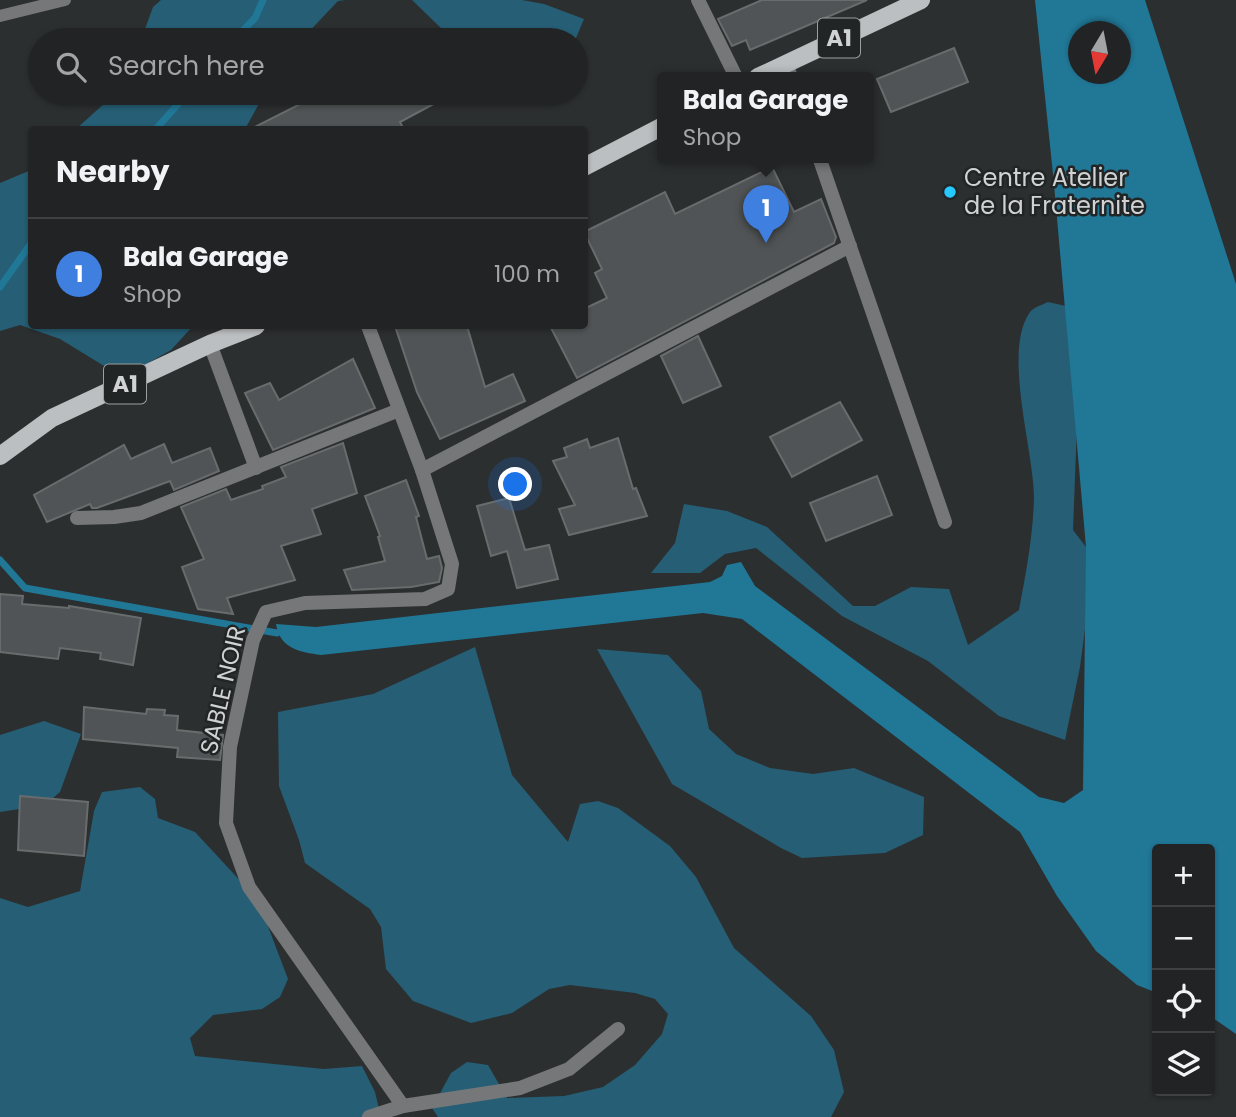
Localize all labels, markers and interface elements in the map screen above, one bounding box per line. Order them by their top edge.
road number: A1 [818,19,860,58]
north arrow [1068,21,1131,84]
search box [28,28,588,105]
icon: search [52,48,90,86]
text: Search here [108,48,265,84]
popup [657,72,874,163]
text: Bala Garage [683,82,848,118]
text: Shop [683,121,741,153]
text: Nearby [56,150,170,193]
place label: Centre Atelier de la Fraternite [964,161,1145,222]
marker: Centre Atelier de la Fraternite [942,184,958,200]
pin: 1 [743,185,789,243]
text: Bala Garage [123,239,289,275]
text: 1 [75,258,83,290]
text: 100 m [494,258,560,290]
text: Shop [123,278,182,310]
road number: A1 [104,364,146,404]
your location [498,467,532,501]
street label: SABLE NOIR [192,623,253,757]
map controls [1152,844,1215,1096]
button: + [1152,844,1215,907]
button: − [1152,907,1215,970]
button: locate [1152,970,1215,1033]
button: layers [1152,1033,1215,1096]

